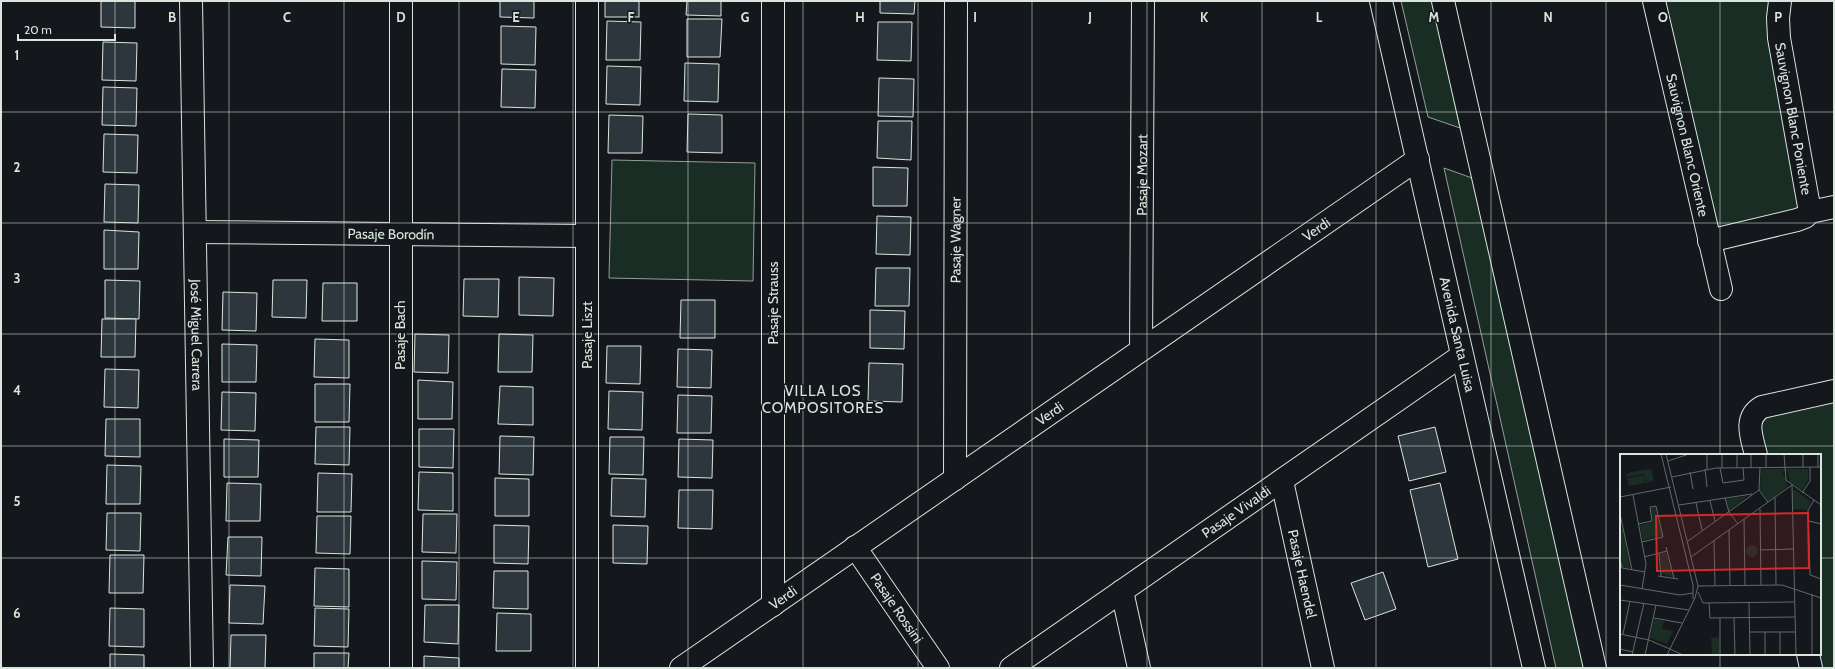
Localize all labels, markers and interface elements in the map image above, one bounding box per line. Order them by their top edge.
text: B [168,9,176,25]
text: C [283,9,291,25]
text: D [396,9,406,25]
text: E [512,9,520,25]
text: F [628,9,635,25]
text: G [741,9,750,25]
text: H [855,9,865,25]
text: I [973,9,977,25]
text: J [1087,9,1092,25]
text: K [1200,9,1209,25]
text: L [1316,9,1323,25]
text: M [1429,9,1440,25]
text: N [1543,9,1553,25]
text: O [1658,9,1668,25]
text: P [1774,9,1782,25]
scale bar [18,16,115,42]
text: 20 m [24,22,52,37]
street label: Sauvignon Blanc Poniente [1771,41,1816,196]
text: 1 [15,47,19,63]
street label: Sauvignon Blanc Oriente [1662,72,1713,218]
street label: Pasaje Mozart [1133,134,1151,216]
text: 2 [14,159,21,175]
street label: Pasaje Wagner [946,196,965,283]
street label: Verdi [1299,213,1334,245]
street label: Pasaje Borodín [347,225,435,243]
street label: Pasaje Strauss [764,261,782,345]
text: 3 [13,270,21,286]
street label: Avenida Santa Luisa [1436,275,1479,394]
street label: José Miguel Carrera [187,278,206,391]
street label: Pasaje Bach [391,300,409,370]
street label: Pasaje Liszt [578,301,596,369]
text: 4 [13,382,21,398]
district label: VILLA LOS COMPOSITORES [762,382,884,417]
street label: Verdi [1032,397,1067,429]
inset map [1620,454,1821,655]
street label: Pasaje Vivaldi [1198,482,1274,542]
text: 5 [14,493,21,509]
street label: Pasaje Haendel [1284,528,1321,620]
street label: Pasaje Rossini [866,569,927,647]
street label: Verdi [766,582,800,613]
text: 6 [13,605,21,621]

